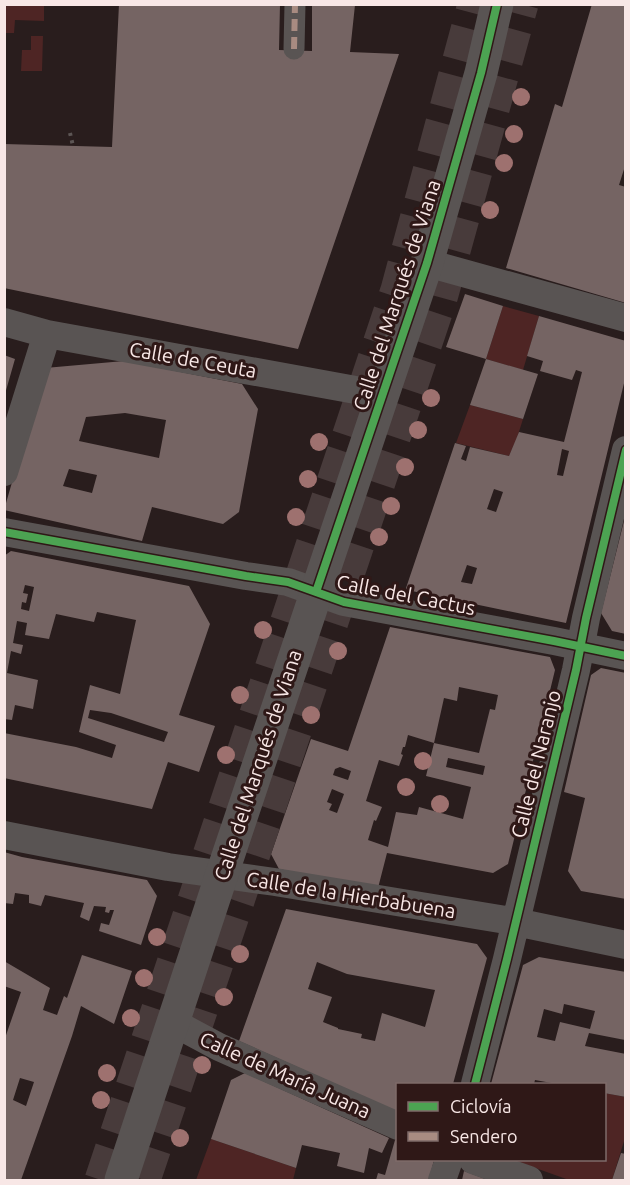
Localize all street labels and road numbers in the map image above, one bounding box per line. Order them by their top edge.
street label: Calle del Marqués de Viana [348,177,445,413]
street label: Calle de Ceuta [128,337,258,382]
street label: Calle del Cactus [335,570,478,619]
street label: Calle del Marqués de Viana [209,647,306,883]
street label: Calle del Naranjo [506,688,565,840]
street label: Calle de la Hierbabuena [245,867,457,922]
street label: Calle de María Juana [196,1027,374,1123]

